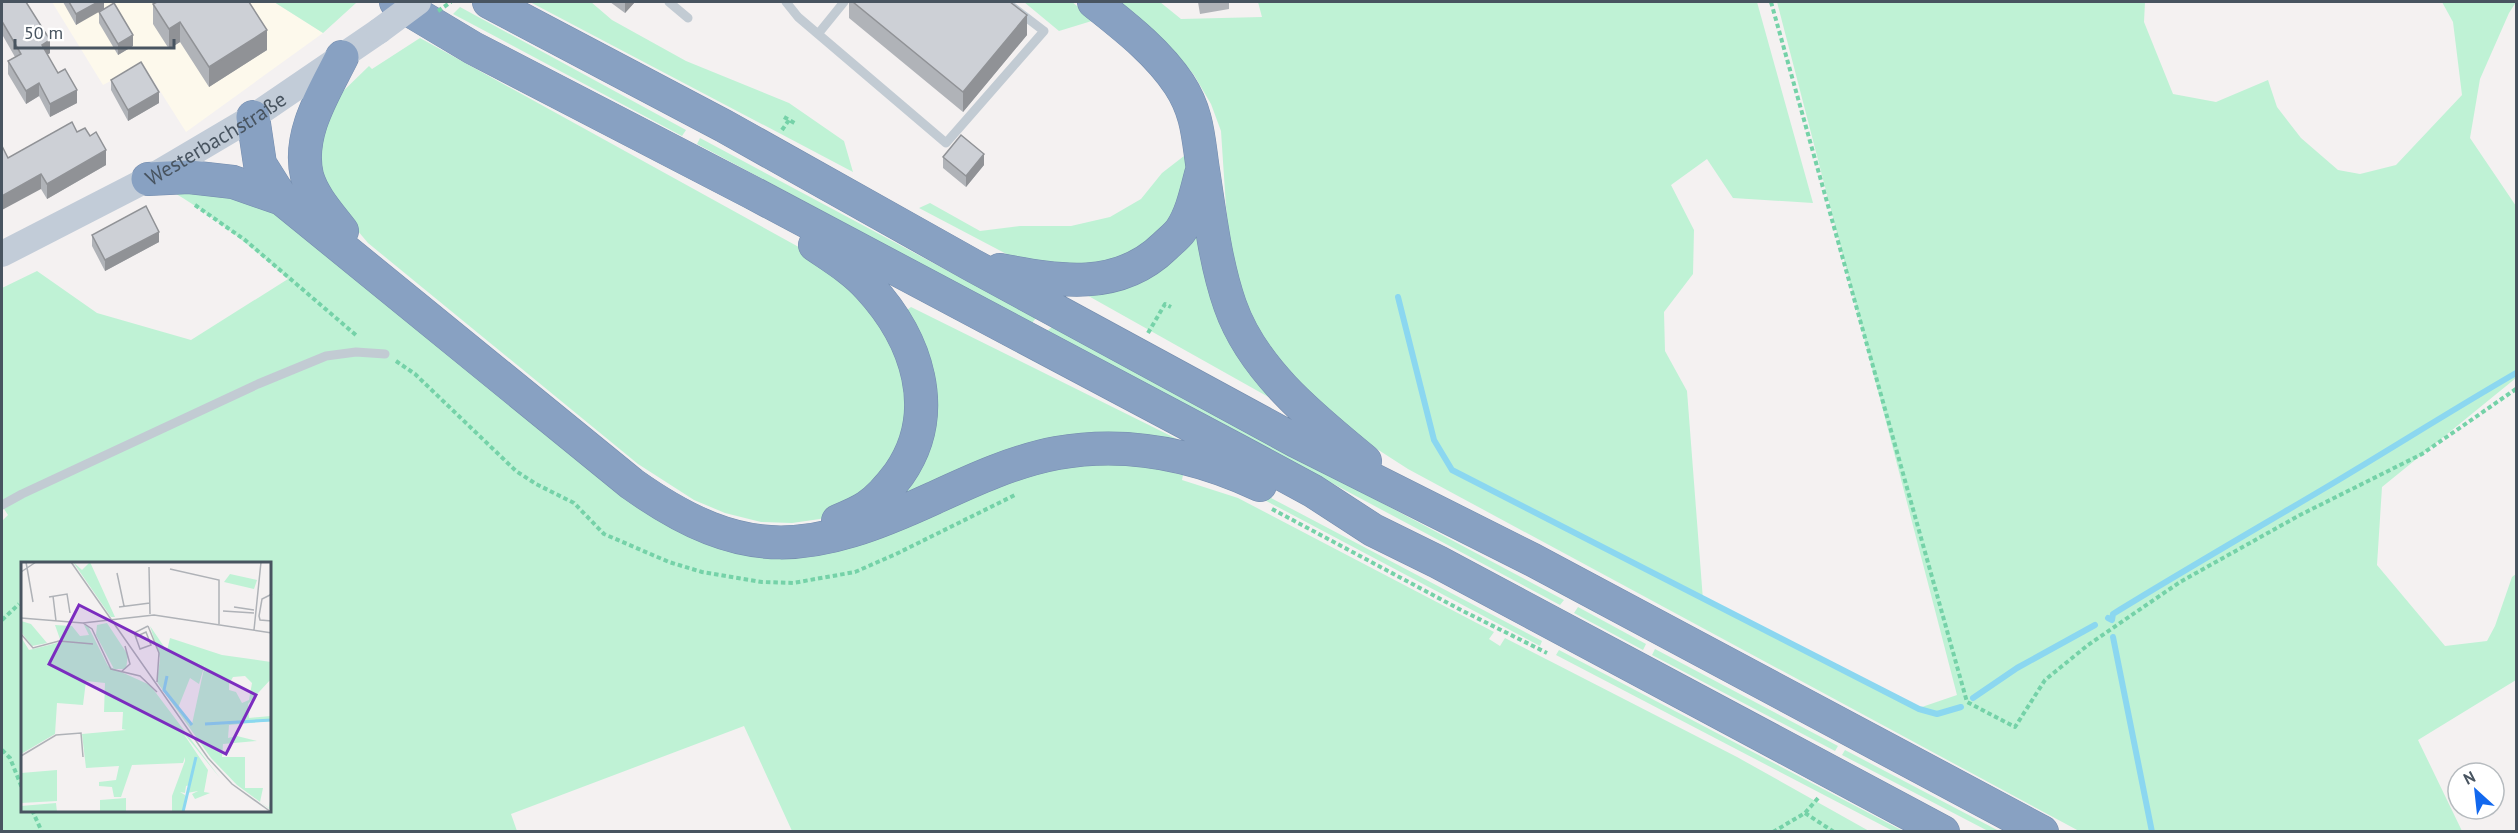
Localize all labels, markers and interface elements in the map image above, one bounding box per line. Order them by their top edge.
scale bar [15,12,174,50]
text: 50 m [24,21,63,44]
street label: Westerbachstraße [140,85,291,191]
inset map [21,562,272,812]
north arrow [2446,761,2506,821]
text: N [2460,766,2478,789]

